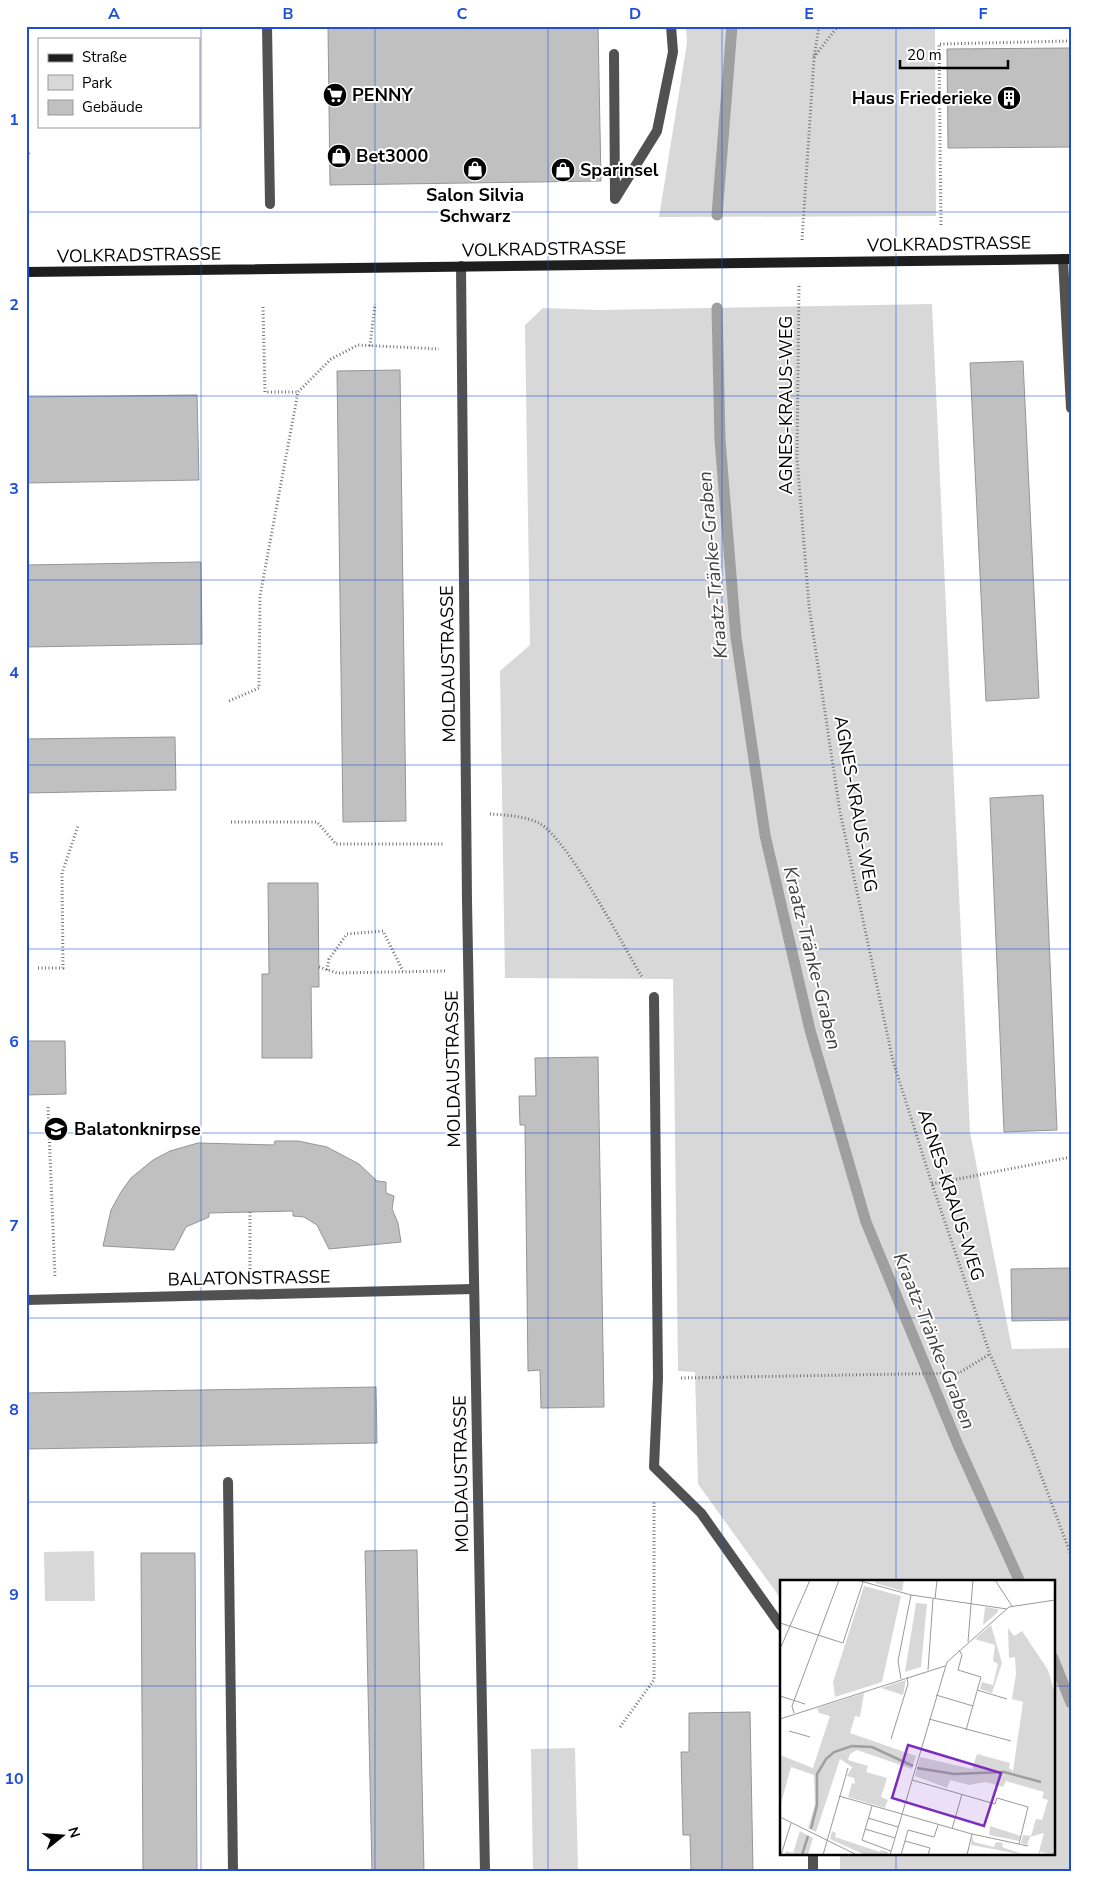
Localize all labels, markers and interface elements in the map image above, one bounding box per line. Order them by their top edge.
text: A [108,3,120,25]
text: B [282,3,294,25]
text: C [457,3,468,25]
text: D [629,3,641,25]
text: E [804,3,814,25]
text: F [979,3,988,25]
legend [38,38,200,128]
scale bar [900,38,1007,70]
text: 20 m [907,45,942,65]
text: Straße [82,47,127,67]
text: Park [82,73,112,93]
supermarket icon: PENNY [322,82,348,108]
place label: PENNY [352,83,413,107]
building icon: Haus Friederieke [996,85,1022,111]
place label: Haus Friederieke [852,86,992,110]
text: Gebäude [82,97,143,117]
text: 1 [9,109,19,131]
shop icon: Bet3000 [326,143,352,169]
place label: Bet3000 [356,144,428,168]
shop icon: Salon Silvia Schwarz [462,156,488,182]
shop icon: Sparinsel [550,157,576,183]
place label: Sparinsel [580,158,659,182]
place label: Salon Silvia Schwarz [426,183,524,228]
street label: VOLKRADSTRASSE [866,231,1031,257]
street label: VOLKRADSTRASSE [461,236,626,262]
street label: VOLKRADSTRASSE [56,242,221,268]
text: 2 [9,294,19,316]
street label: AGNES-KRAUS-WEG [774,316,798,494]
water label: Kraatz-Tränke-Graben [692,470,734,660]
text: 3 [9,478,19,500]
street label: MOLDAUSTRASSE [435,585,461,743]
text: 4 [9,662,19,684]
street label: AGNES-KRAUS-WEG [829,714,883,894]
text: 5 [9,847,19,869]
water label: Kraatz-Tränke-Graben [777,863,847,1053]
street label: MOLDAUSTRASSE [440,990,466,1148]
text: 6 [9,1031,19,1053]
street label: AGNES-KRAUS-WEG [912,1106,990,1284]
school or university icon: Balatonknirpse [43,1116,69,1142]
place label: Balatonknirpse [74,1117,201,1141]
text: 7 [9,1215,19,1237]
water label: Kraatz-Tränke-Graben [887,1249,981,1433]
street label: BALATONSTRASSE [168,1265,330,1291]
street label: MOLDAUSTRASSE [448,1395,474,1553]
text: 8 [9,1399,19,1421]
inset map [780,1580,1054,1856]
text: 9 [9,1584,19,1606]
text: 10 [4,1768,24,1790]
north arrow [38,1810,88,1860]
text: N [63,1825,85,1840]

